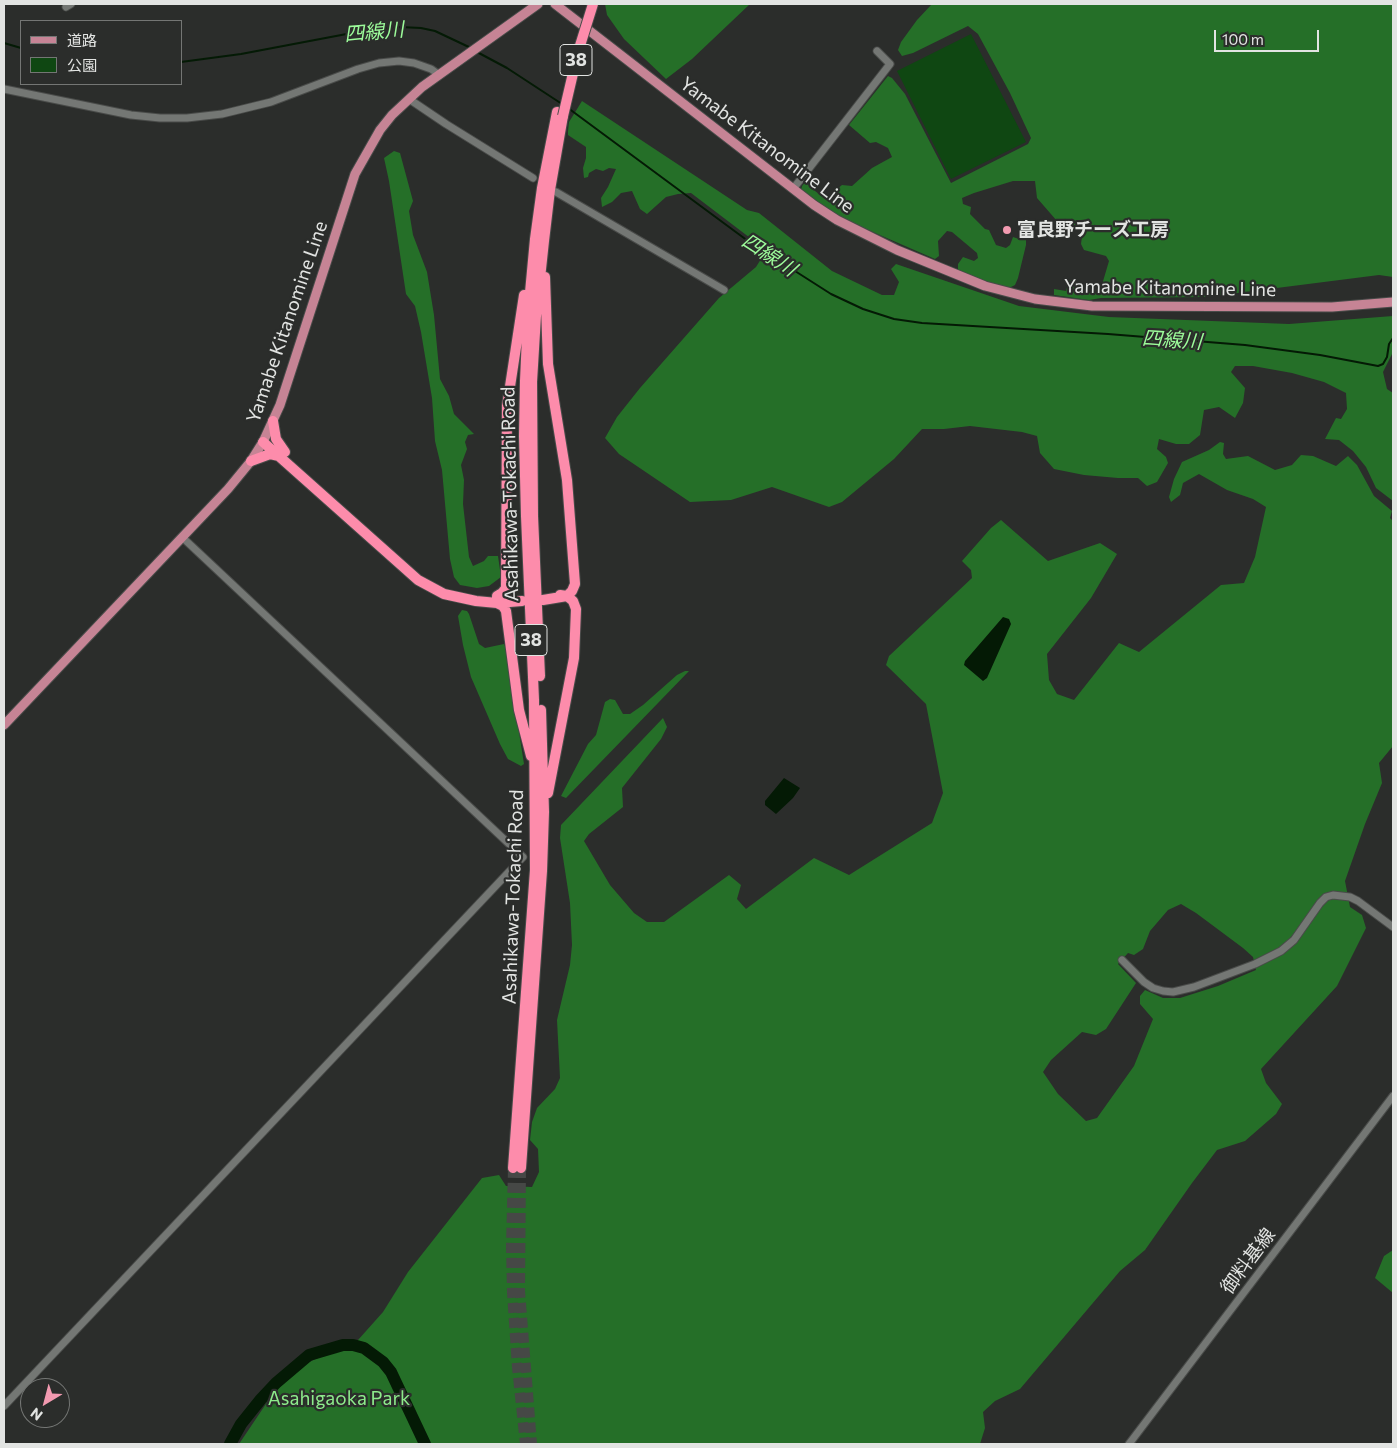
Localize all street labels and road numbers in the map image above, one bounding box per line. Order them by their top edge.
road number: 38 [560,44,592,76]
street label: Yamabe Kitanomine Line [675,72,859,218]
street label: Yamabe Kitanomine Line [242,218,332,426]
street label: Yamabe Kitanomine Line [1064,275,1276,301]
street label: Asahikawa-Tokachi Road [497,386,523,602]
road number: 38 [515,624,547,656]
street label: Asahikawa-Tokachi Road [498,789,528,1005]
street label: 御料基線 [1216,1224,1280,1298]

